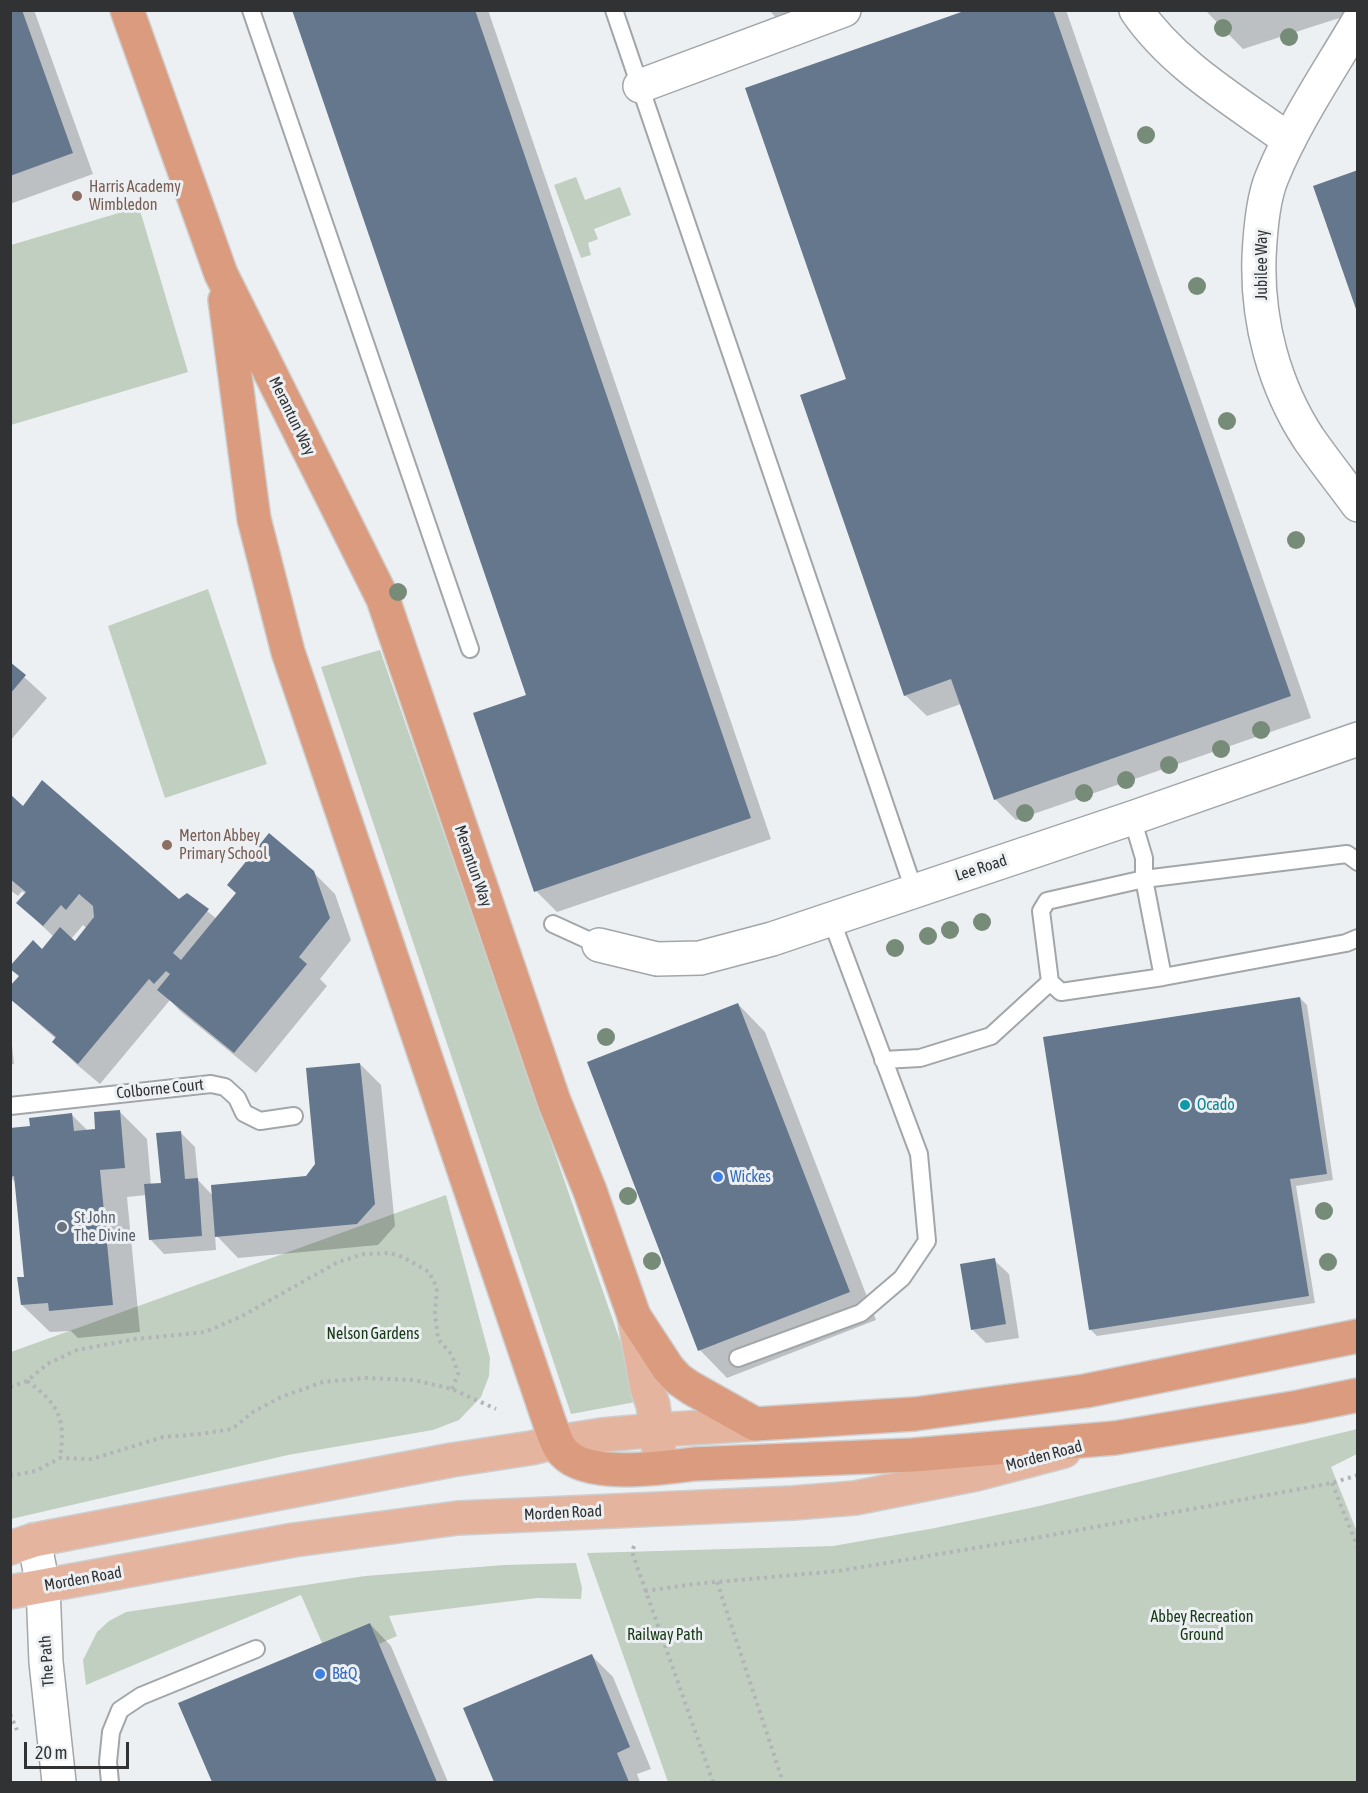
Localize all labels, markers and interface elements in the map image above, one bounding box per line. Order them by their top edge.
place label: Harris Academy Wimbledon [89,177,181,215]
marker: Harris Academy Wimbledon [70,189,84,203]
street label: Jubilee Way [1252,230,1272,300]
street label: Merantun Way [265,374,319,458]
street label: Merantun Way [450,823,496,909]
place label: Merton Abbey Primary School [179,826,267,864]
marker: Merton Abbey Primary School [160,838,174,852]
street label: Lee Road [953,851,1009,885]
street label: Colborne Court [115,1075,205,1103]
place label: Ocado [1197,1095,1235,1115]
marker: Ocado [1178,1098,1192,1112]
place label: Wickes [730,1167,771,1187]
marker: Wickes [711,1170,725,1184]
place label: St John The Divine [74,1208,136,1246]
marker: St John The Divine [55,1220,69,1234]
park label: Nelson Gardens [327,1324,419,1344]
street label: Morden Road [1004,1437,1084,1475]
street label: Morden Road [523,1501,603,1525]
street label: Morden Road [43,1563,123,1595]
park label: Abbey Recreation Ground [1151,1607,1253,1645]
park label: Railway Path [627,1625,703,1645]
street label: The Path [36,1635,58,1687]
place label: B&Q [332,1664,357,1684]
marker: B&Q [313,1667,327,1681]
scale bar [27,1730,132,1768]
text: 20 m [35,1742,67,1763]

